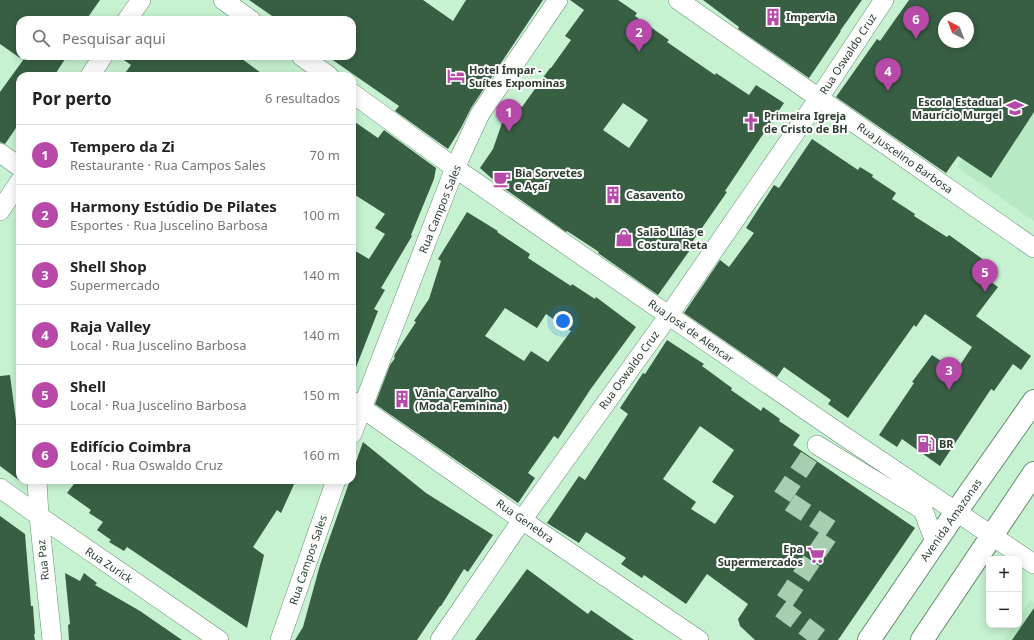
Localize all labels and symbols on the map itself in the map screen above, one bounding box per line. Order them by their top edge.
pin: 6 [903,6,929,39]
building icon: Impervia [763,7,783,27]
place label: Impervia [786,9,836,24]
street label: Rua Oswaldo Cruz [816,10,879,97]
north arrow [938,12,974,48]
pin: 2 [626,19,652,52]
pin: 4 [875,58,901,91]
place label: Hotel Ímpar - Suítes Expominas [469,62,565,90]
hotel icon: Hotel Ímpar - Suítes Expominas [446,66,466,86]
place label: Escola Estadual Maurício Murgel [912,94,1002,122]
school or university icon: Escola Estadual Maurício Murgel [1005,98,1025,118]
pin: 1 [496,99,522,132]
place label: Primeira Igreja de Cristo de BH [764,108,848,136]
church icon: Primeira Igreja de Cristo de BH [741,112,761,132]
street label: Rua Juscelino Barbosa [854,119,956,196]
street label: Rua Campos Sales [415,162,464,255]
place label: Bia Sorvetes e Açaí [515,165,583,193]
cafe icon: Bia Sorvetes e Açaí [492,169,512,189]
building icon: Casavento [603,185,623,205]
place label: Casavento [626,187,684,202]
place label: Salão Lilás e Costura Reta [637,224,708,252]
shop icon: Salão Lilás e Costura Reta [614,228,634,248]
pin: 5 [972,259,998,292]
street label: Rua José de Alencar [645,295,737,366]
your location [553,311,573,331]
street label: Rua Oswaldo Cruz [595,327,662,412]
pin: 3 [936,357,962,390]
place label: Vânia Carvalho (Moda Feminina) [415,385,507,413]
building icon: Vânia Carvalho (Moda Feminina) [392,389,412,409]
fuel station icon: BR [916,434,936,454]
place label: BR [939,436,954,451]
street label: Avenida Amazonas [916,475,985,564]
street label: Rua Genebra [493,495,557,546]
street label: Rua Campos Sales [285,513,330,607]
street label: Rua Paz [33,539,52,581]
place label: Epa Supermercados [718,541,803,569]
street label: Rua Zurick [83,543,136,586]
supermarket icon: Epa Supermercados [806,545,826,565]

